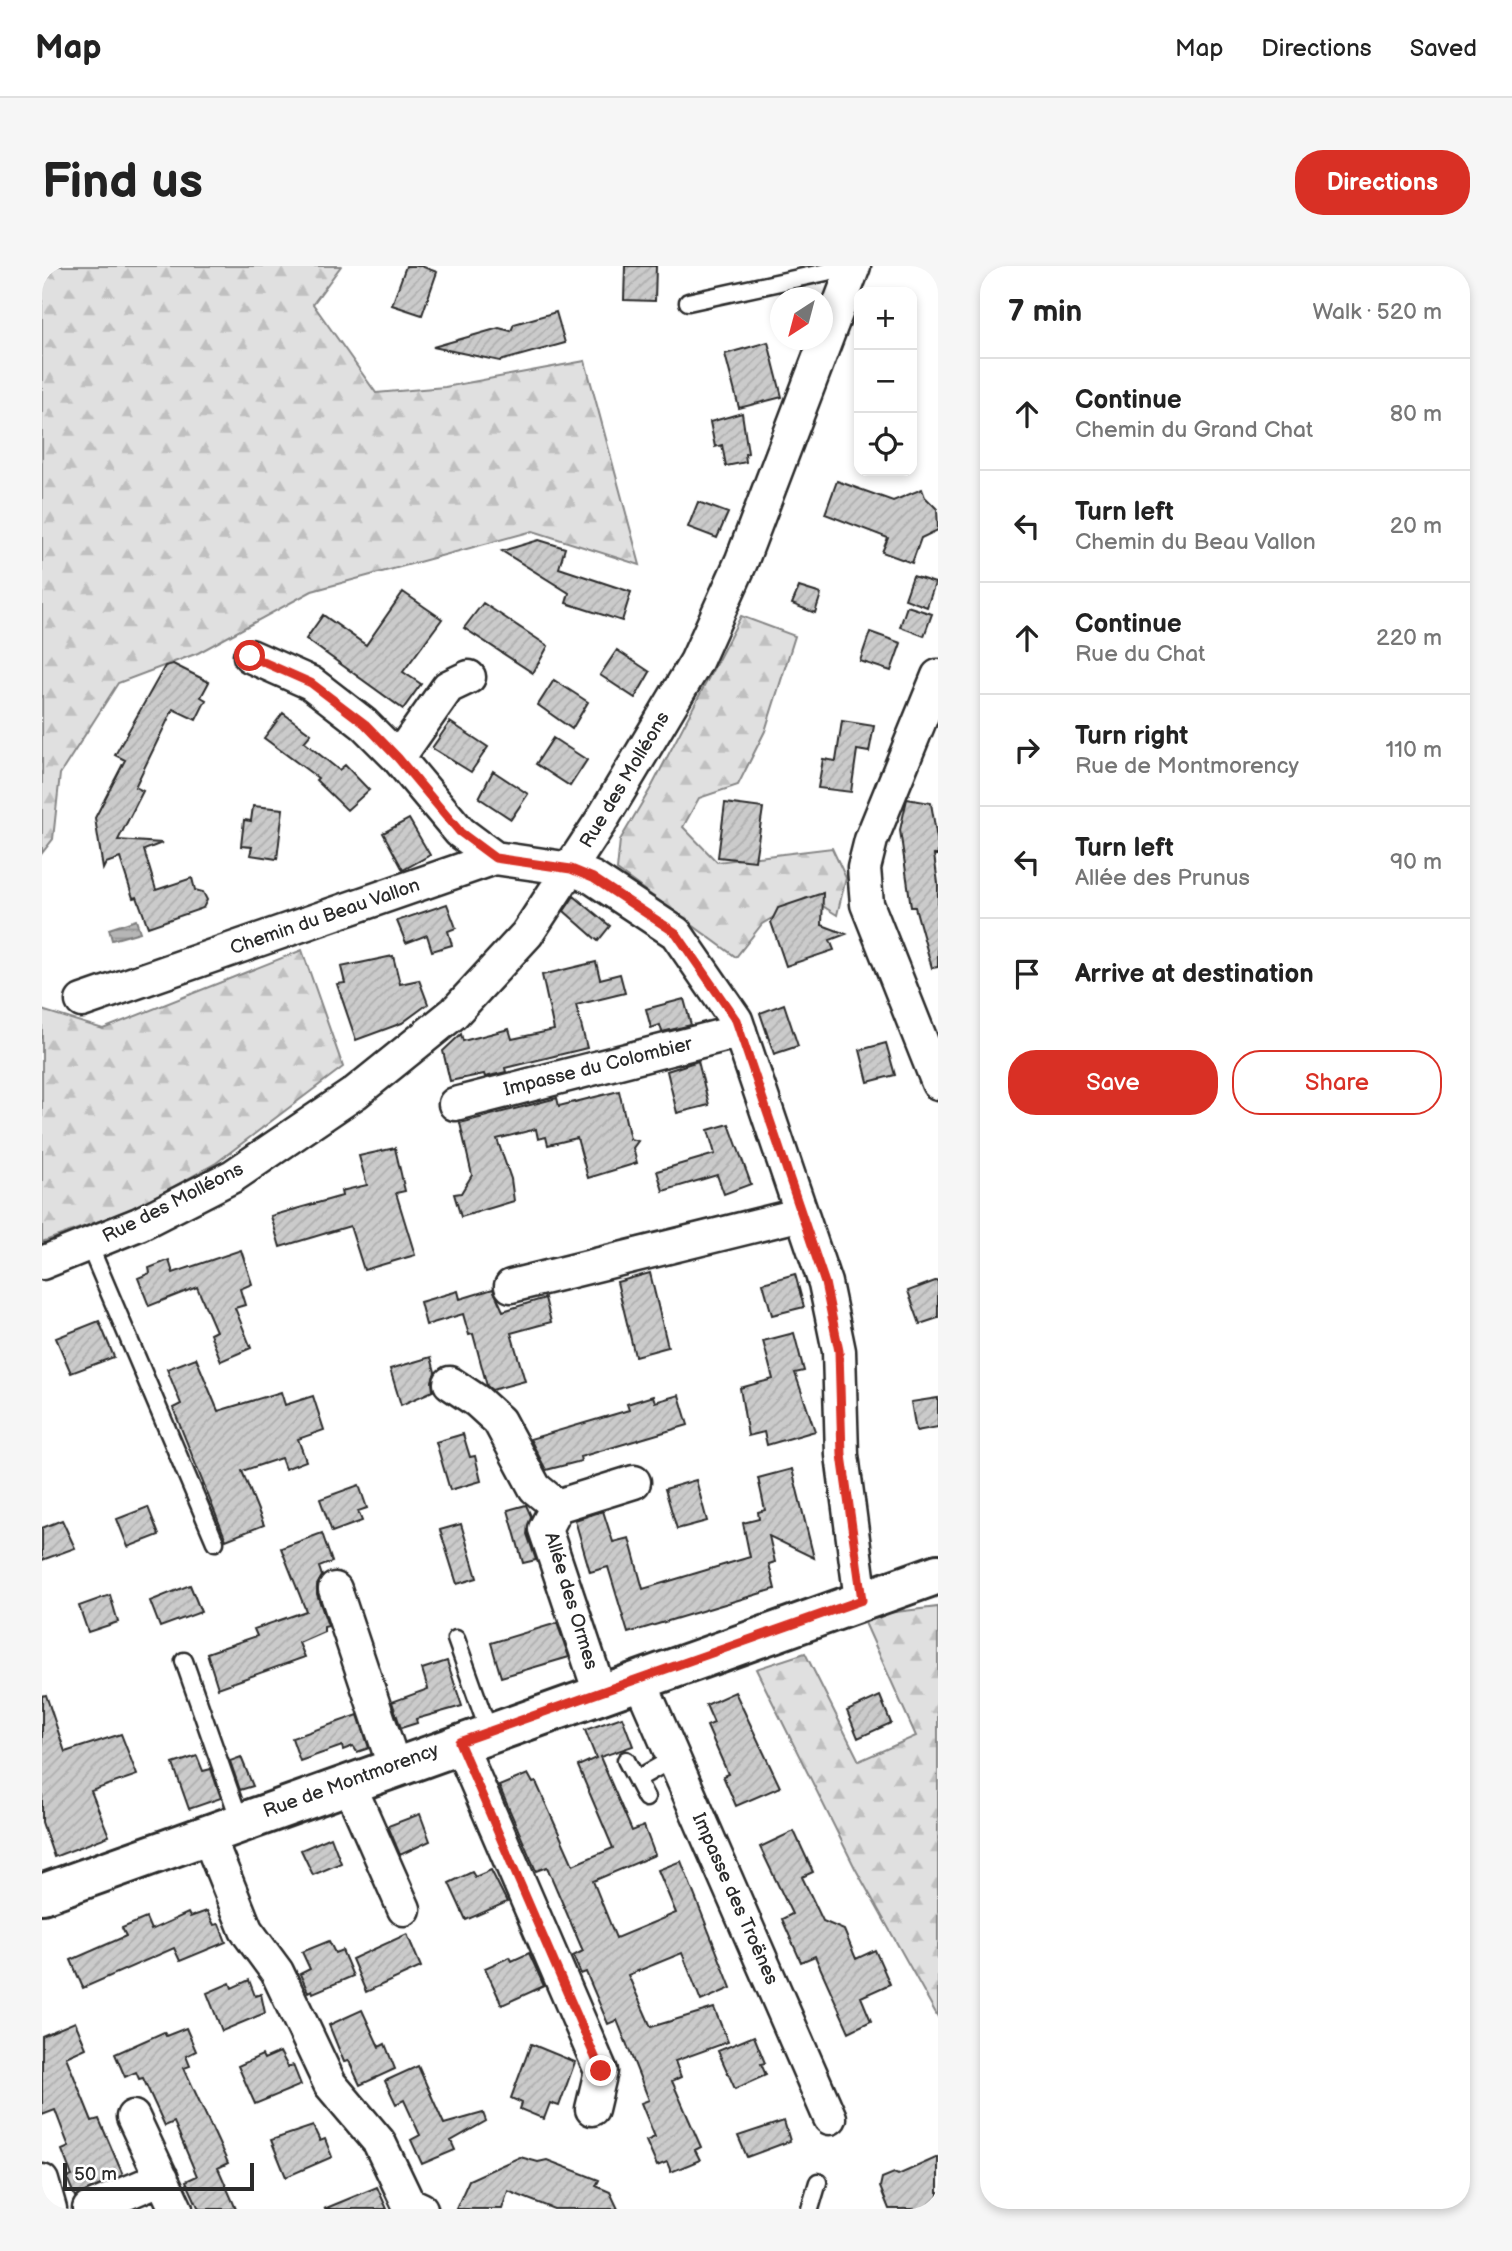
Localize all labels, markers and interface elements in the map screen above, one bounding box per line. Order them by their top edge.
text: Map [35,28,101,68]
text: Map [1175,34,1223,63]
text: Directions [1261,34,1372,63]
text: Saved [1410,34,1477,63]
button: Directions [1295,150,1470,215]
text: Find us [42,153,203,212]
north arrow [770,287,833,350]
map controls [854,287,917,476]
button: + [854,287,917,350]
text: 7 min [1008,294,1082,330]
text: Walk · 520 m [1312,298,1442,326]
button: − [854,350,917,413]
text: Continue [1075,385,1182,416]
icon: ahead [1008,395,1046,433]
text: 80 m [1390,400,1442,428]
button: locate [854,413,917,476]
text: Chemin du Grand Chat [1075,416,1313,444]
text: Turn left [1075,497,1174,528]
icon: left [1008,507,1046,545]
text: 20 m [1390,512,1442,540]
text: Chemin du Beau Vallon [1075,528,1316,556]
text: Continue [1075,609,1182,640]
icon: ahead [1008,619,1046,657]
text: 220 m [1376,624,1442,652]
route start [234,640,265,671]
text: Rue du Chat [1075,640,1205,668]
street label: Rue des Molléons [575,708,675,852]
text: Turn right [1075,721,1188,752]
icon: right [1008,731,1046,769]
text: 110 m [1385,736,1442,764]
text: Rue de Montmorency [1075,752,1299,780]
text: Turn left [1075,833,1174,864]
icon: left [1008,843,1046,881]
text: 90 m [1390,848,1442,876]
text: Allée des Prunus [1075,864,1250,892]
street label: Chemin du Beau Vallon [227,874,423,960]
icon: arrive [1008,955,1046,993]
text: Arrive at destination [1075,959,1314,990]
street label: Impasse du Colombier [501,1032,696,1102]
button: Save [1008,1050,1218,1115]
button: Share [1232,1050,1442,1115]
street label: Rue des Molléons [99,1158,247,1248]
street label: Allée des Ormes [539,1530,603,1672]
street label: Rue de Montmorency [260,1738,442,1823]
street label: Impasse des Troënes [687,1810,783,1988]
route end [585,2055,616,2086]
scale bar [63,2160,254,2192]
text: 50 m [74,2163,117,2186]

